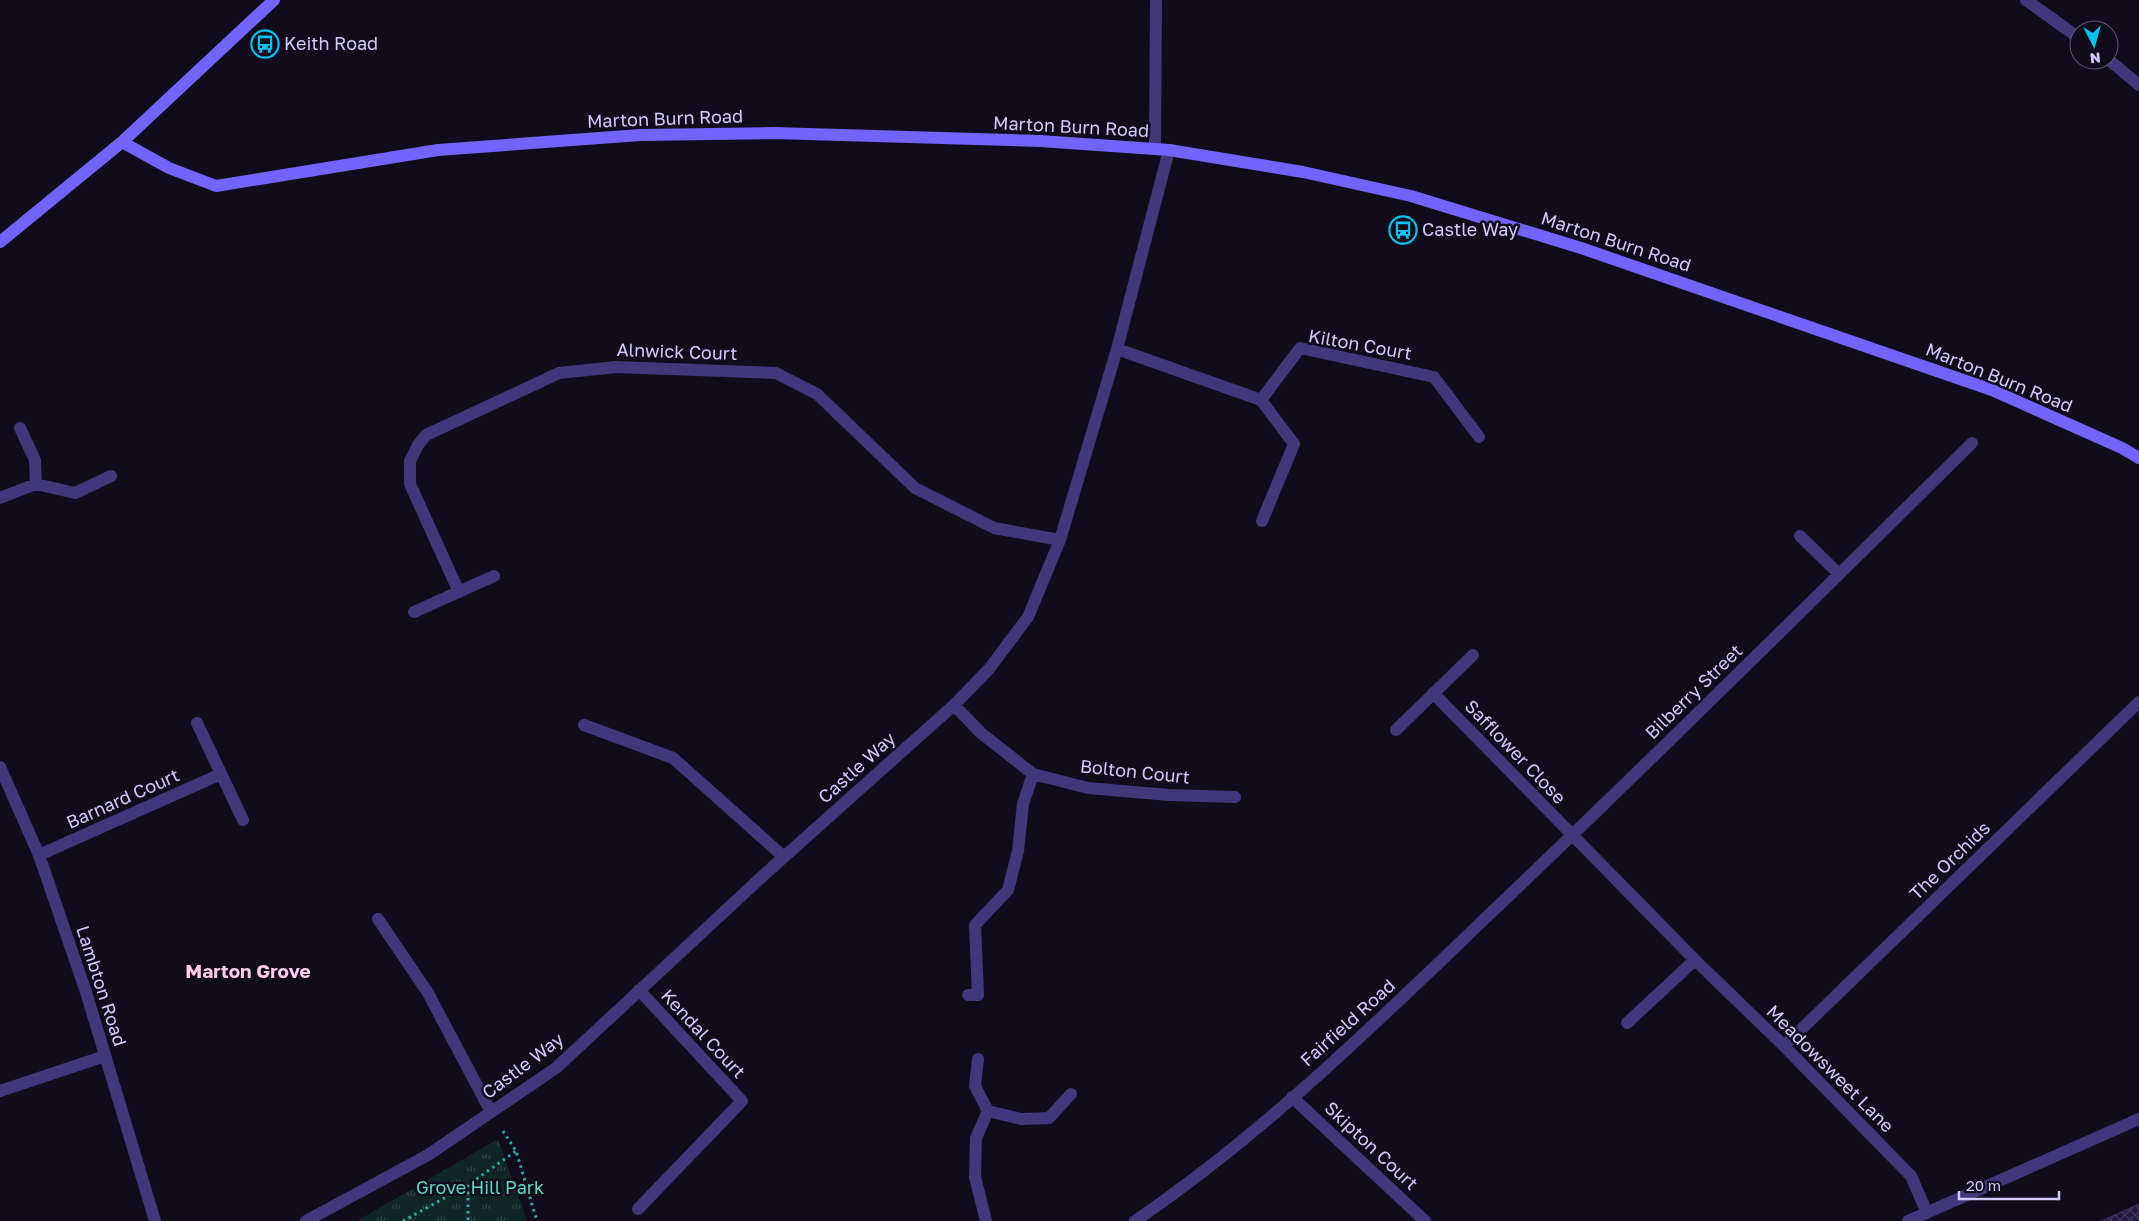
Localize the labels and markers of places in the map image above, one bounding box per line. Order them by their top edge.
bus stop icon: Keith Road [250,29,280,59]
place label: Keith Road [284,32,378,54]
bus stop icon: Castle Way [1388,215,1418,245]
place label: Castle Way [1422,218,1518,240]

